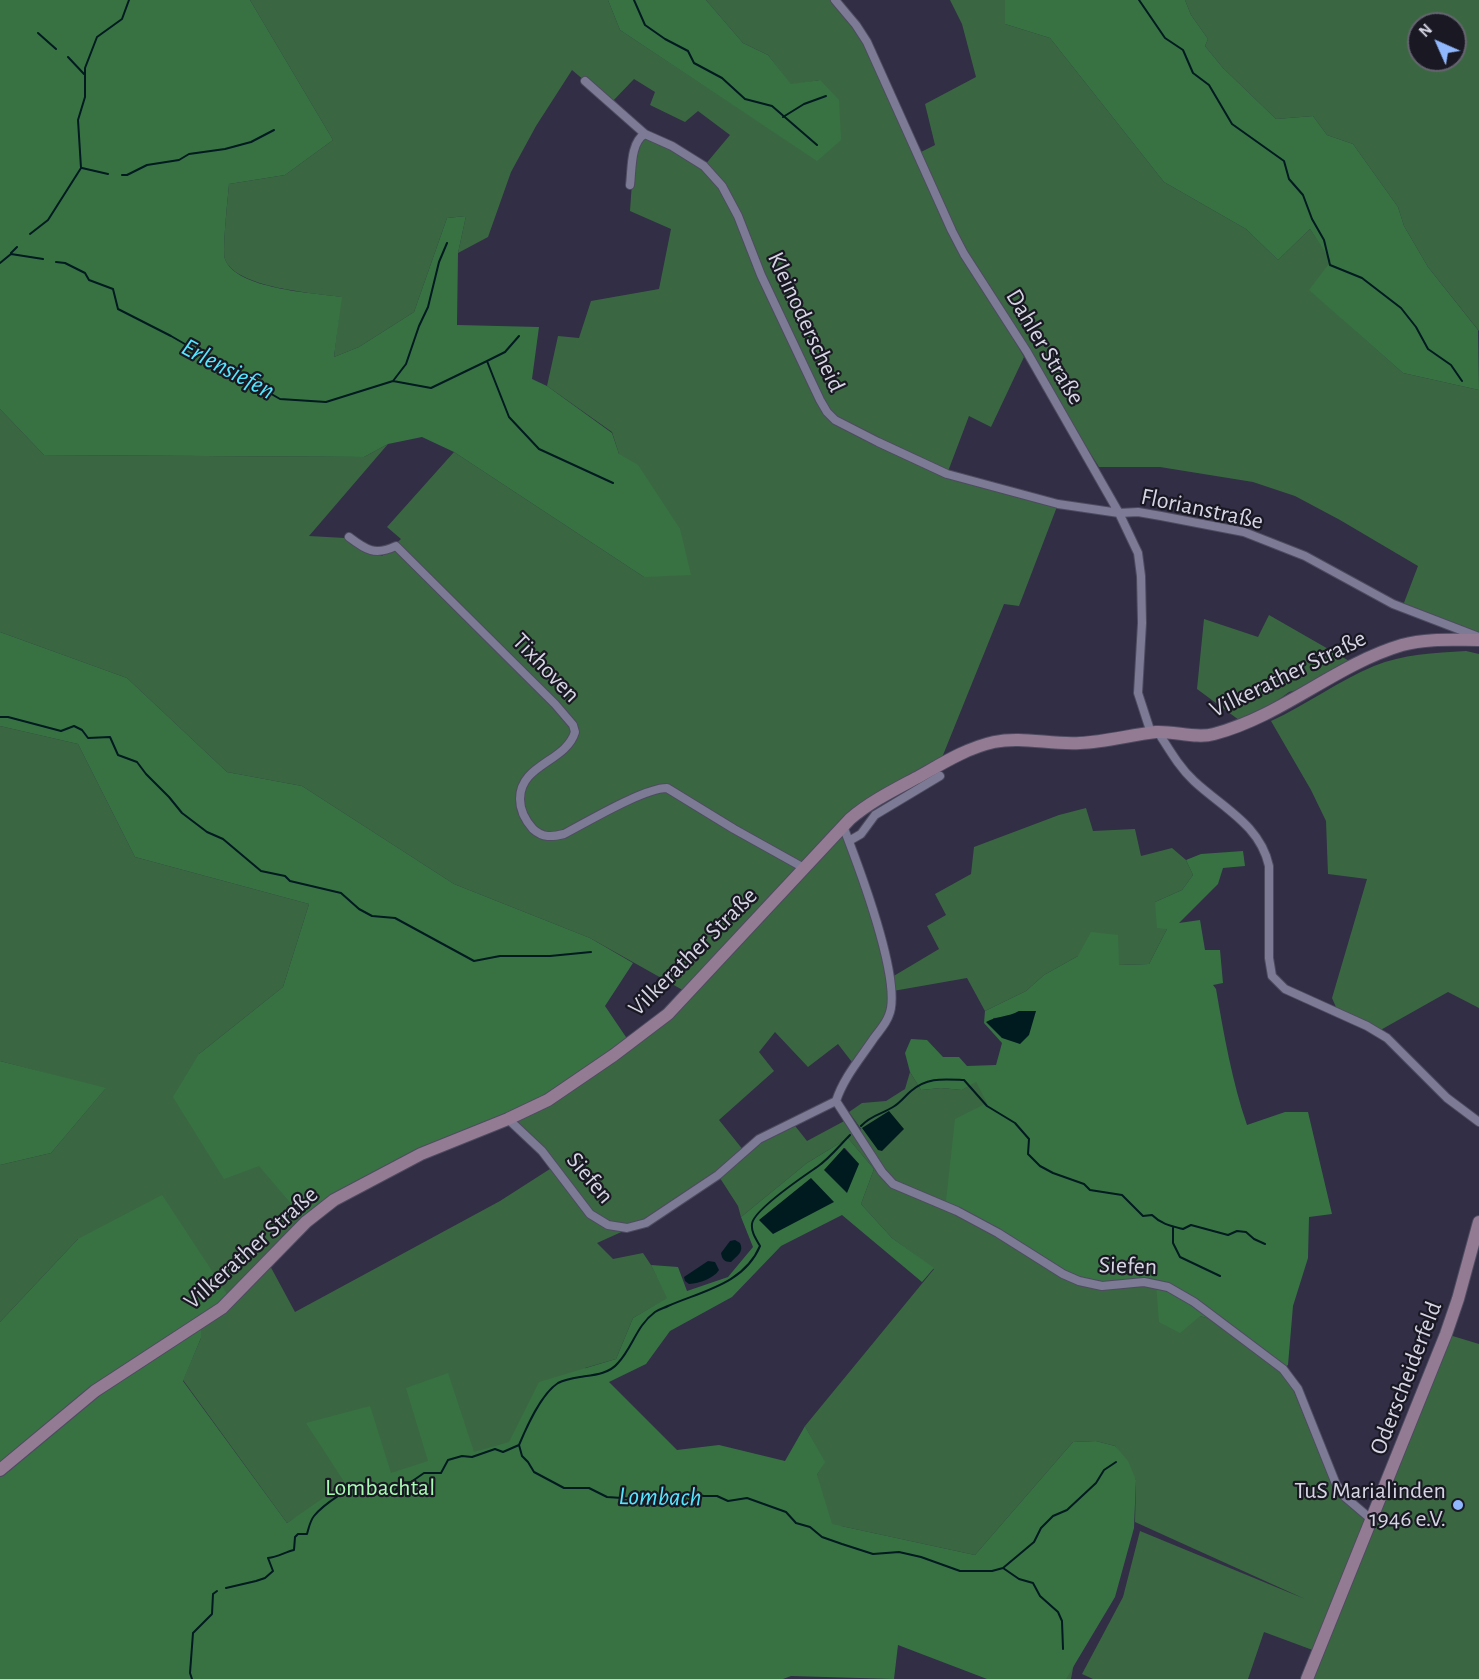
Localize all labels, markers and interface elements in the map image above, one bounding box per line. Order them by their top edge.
north arrow [1407,12,1467,72]
text: N [1416,21,1435,40]
street label: Kleinoderscheid [761,247,851,397]
street label: Dahler Straße [999,284,1091,410]
water label: Erlensiefen [176,331,280,407]
street label: Florianstraße [1138,482,1266,536]
street label: Vilkerather Straße [1205,624,1371,724]
street label: Tixhoven [506,627,586,709]
street label: Vilkerather Straße [623,882,763,1022]
street label: Siefen [560,1146,620,1210]
street label: Vilkerather Straße [178,1180,324,1316]
street label: Siefen [1098,1251,1158,1281]
street label: Oderscheiderfeld [1364,1297,1448,1459]
park label: Lombachtal [325,1474,435,1502]
place label: TuS Marialinden 1946 e.V. [1294,1477,1446,1533]
water label: Lombach [618,1481,702,1513]
marker: TuS Marialinden 1946 e.V. [1451,1498,1465,1512]

